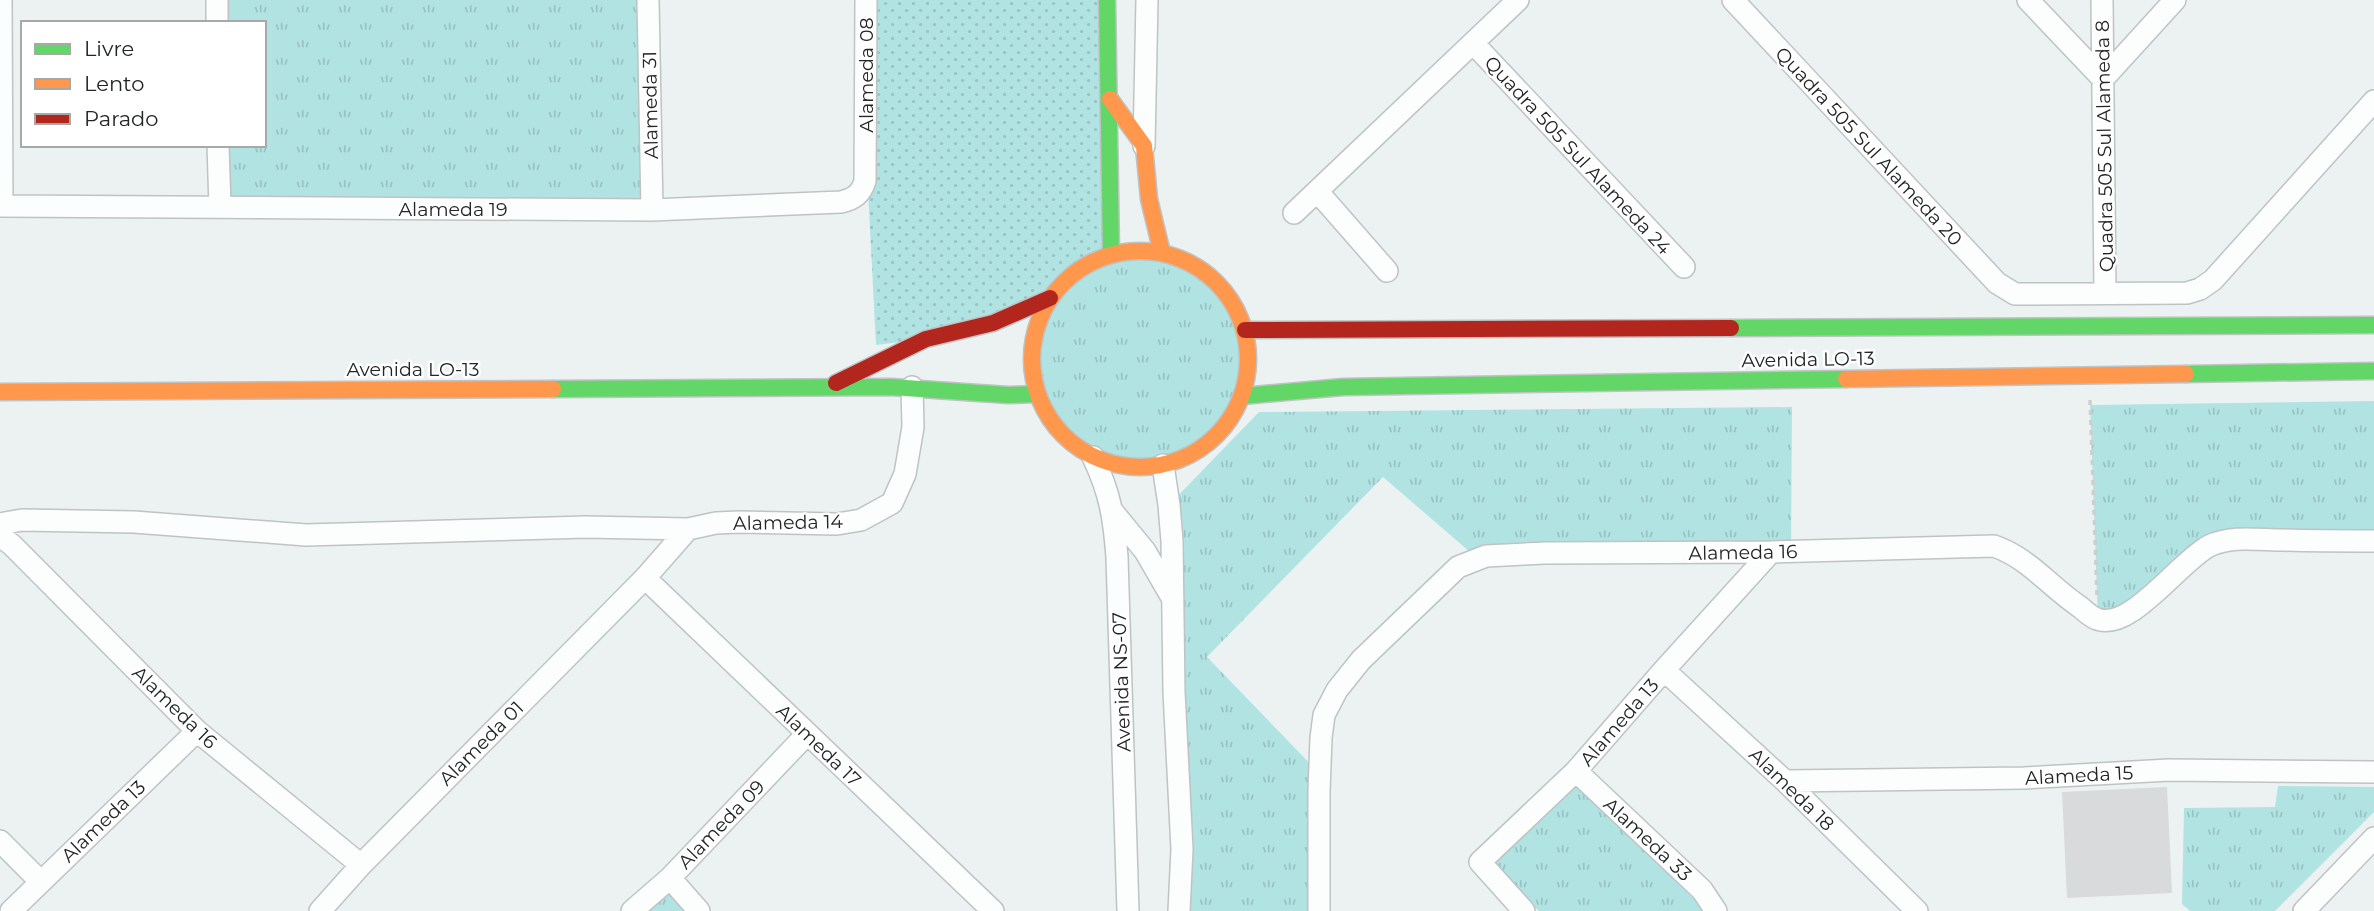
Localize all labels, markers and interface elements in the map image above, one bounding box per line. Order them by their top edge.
street label: Alameda 08 [855,17,878,133]
street label: Quadra 505 Sul Alameda 8 [2091,20,2118,272]
legend [21,21,266,147]
text: Livre [84,36,134,61]
street label: Quadra 505 Sul Alameda 20 [1770,42,1967,251]
street label: Alameda 31 [638,51,663,159]
street label: Quadra 505 Sul Alameda 24 [1480,51,1676,260]
text: Lento [84,71,144,96]
text: Parado [84,106,159,131]
street label: Alameda 19 [398,198,508,221]
street label: Avenida LO-13 [1741,347,1875,372]
street label: Avenida LO-13 [346,358,480,381]
street label: Alameda 14 [733,510,844,535]
street label: Alameda 16 [1688,540,1798,565]
street label: Avenida NS-07 [1108,612,1135,752]
street label: Alameda 16 [127,661,222,754]
street label: Alameda 13 [1575,674,1664,771]
street label: Alameda 01 [434,696,528,790]
street label: Alameda 17 [772,699,866,791]
street label: Alameda 18 [1744,743,1839,836]
street label: Alameda 15 [2024,761,2134,790]
street label: Alameda 13 [56,775,150,867]
street label: Alameda 09 [673,775,770,874]
street label: Alameda 33 [1599,793,1696,886]

